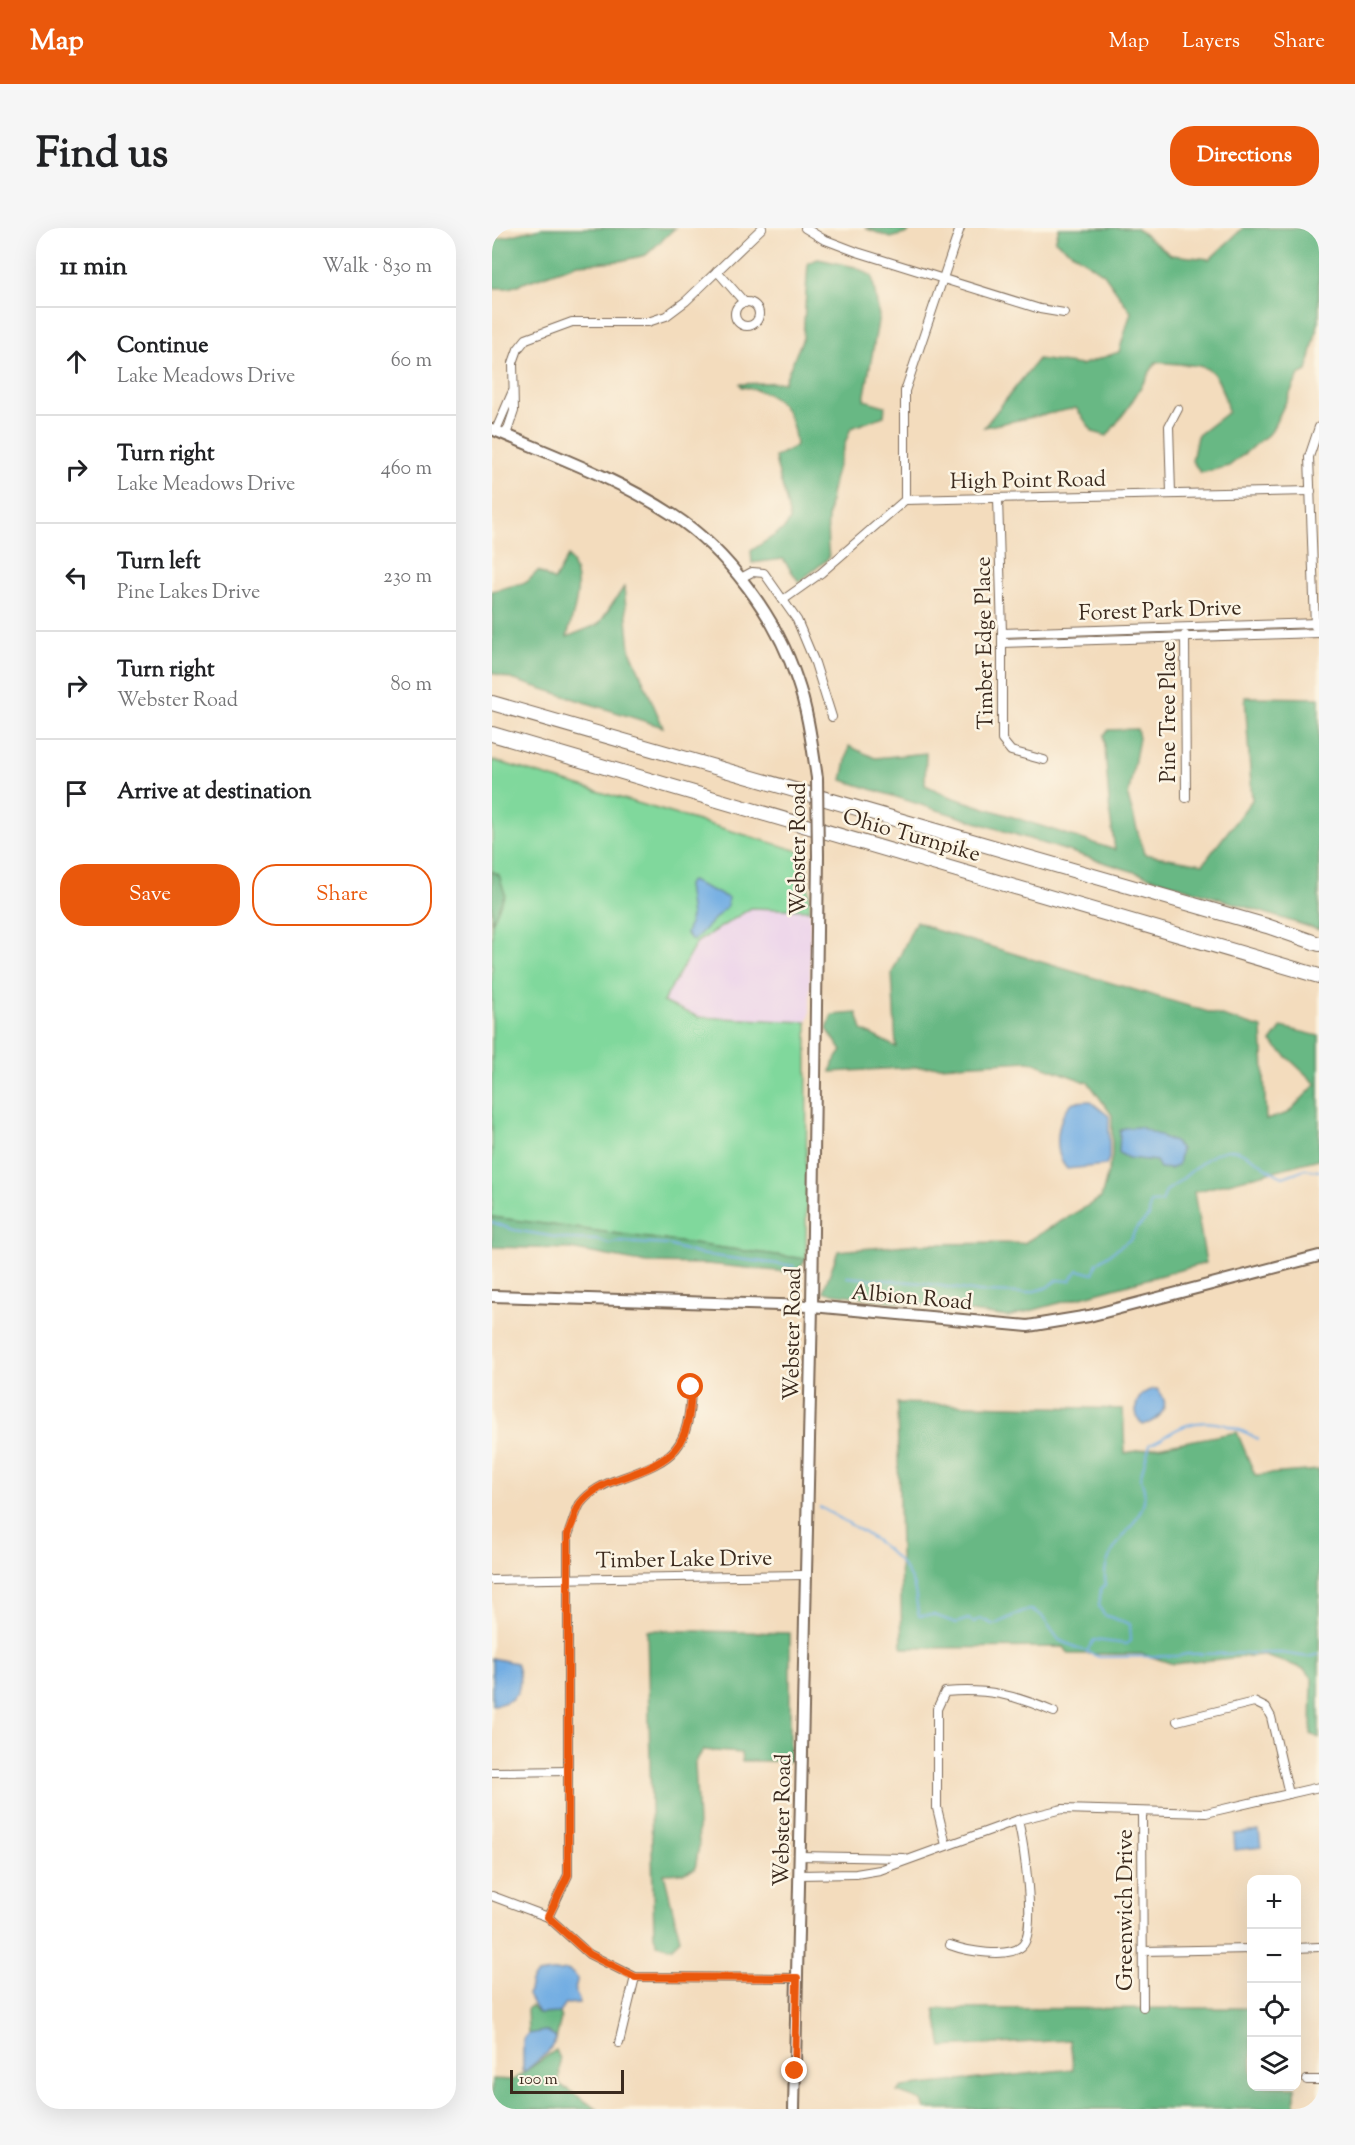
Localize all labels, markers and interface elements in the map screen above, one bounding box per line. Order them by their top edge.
text: Map [30,22,84,62]
text: Map [1109,27,1149,57]
text: Layers [1182,27,1240,57]
text: Share [1273,27,1325,57]
text: Find us [36,126,168,186]
button: Directions [1170,126,1319,186]
text: 11 min [60,249,127,286]
text: Walk · 830 m [322,253,432,282]
text: Continue [117,331,208,363]
icon: ahead [60,345,93,378]
text: 60 m [391,347,432,376]
text: Lake Meadows Drive [117,363,295,392]
text: Turn right [117,439,214,471]
icon: right [60,453,93,486]
text: 460 m [381,455,432,484]
street label: High Point Road [950,465,1106,499]
text: Lake Meadows Drive [117,471,295,500]
text: Turn left [117,547,200,579]
street label: Timber Edge Place [968,556,1004,730]
icon: left [60,561,93,594]
text: 230 m [383,563,432,592]
text: Pine Lakes Drive [117,579,260,608]
street label: Forest Park Drive [1078,593,1242,631]
street label: Pine Tree Place [1154,641,1186,783]
text: Turn right [117,655,214,687]
icon: right [60,669,93,702]
text: 80 m [391,671,432,700]
text: Webster Road [117,687,238,716]
icon: arrive [60,777,93,810]
text: Arrive at destination [117,777,312,809]
street label: Webster Road [784,782,816,916]
street label: Ohio Turnpike [838,802,984,872]
button: Save [60,864,240,926]
button: Share [252,864,432,926]
street label: Webster Road [777,1267,811,1401]
street label: Albion Road [850,1278,974,1320]
route start [677,1373,703,1399]
street label: Timber Lake Drive [595,1543,773,1579]
street label: Webster Road [767,1753,801,1887]
street label: Greenwich Drive [1111,1829,1143,1991]
map controls [1247,1875,1301,2091]
button: + [1247,1875,1301,1929]
button: − [1247,1929,1301,1983]
button: locate [1247,1983,1301,2037]
button: layers [1247,2037,1301,2091]
route end [781,2057,807,2083]
scale bar [510,2067,624,2094]
text: 100 m [519,2069,558,2092]

